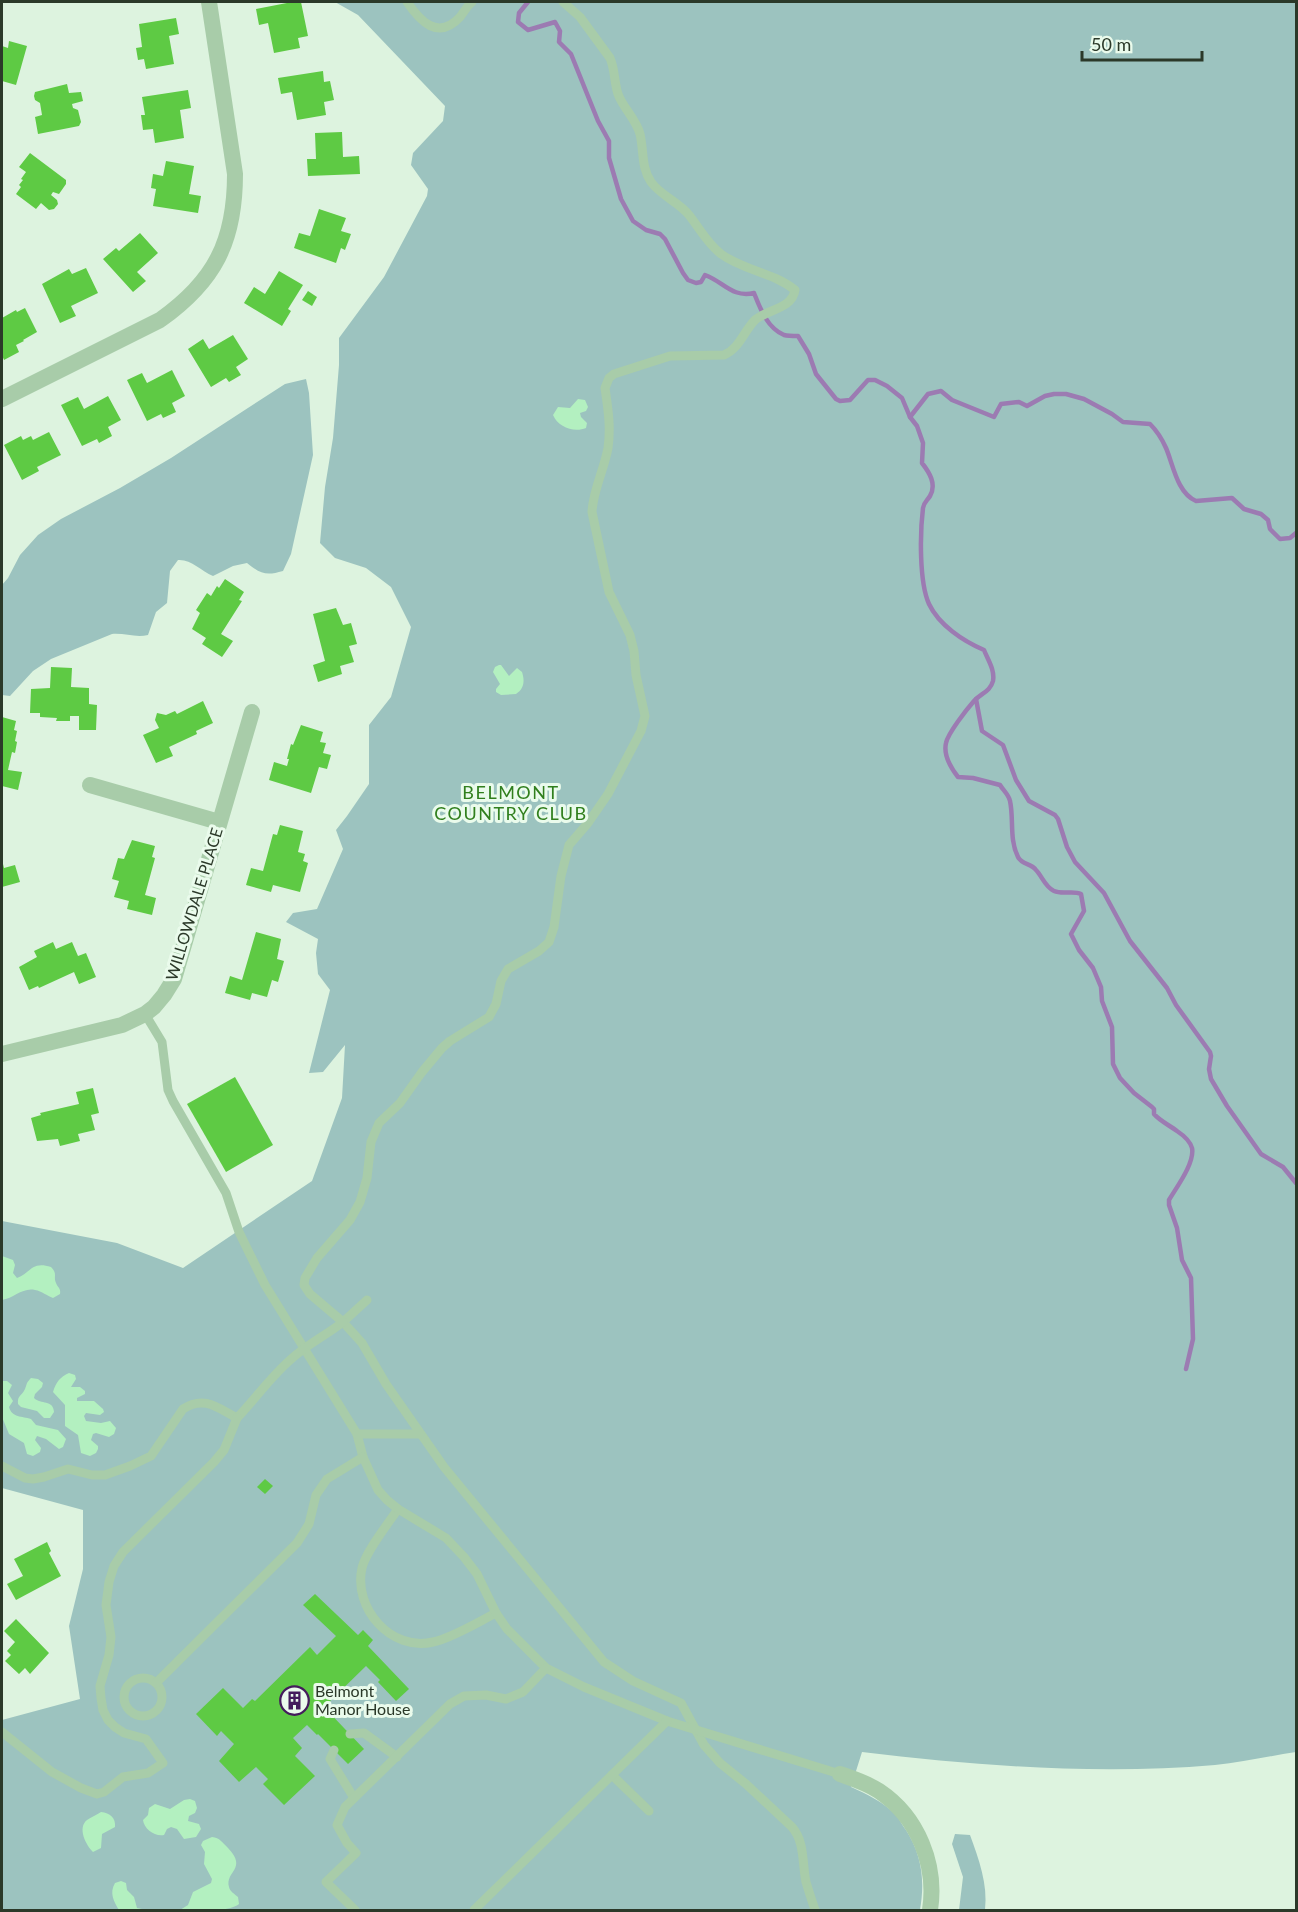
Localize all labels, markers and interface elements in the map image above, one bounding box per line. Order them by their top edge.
scale bar [1082,24,1202,62]
text: 50 m [1091,33,1131,55]
district label: BELMONT COUNTRY CLUB [434,781,588,824]
street label: WILLOWDALE PLACE [161,825,226,983]
place label: Belmont Manor House [315,1681,411,1718]
building icon: Belmont Manor House [278,1684,310,1716]

